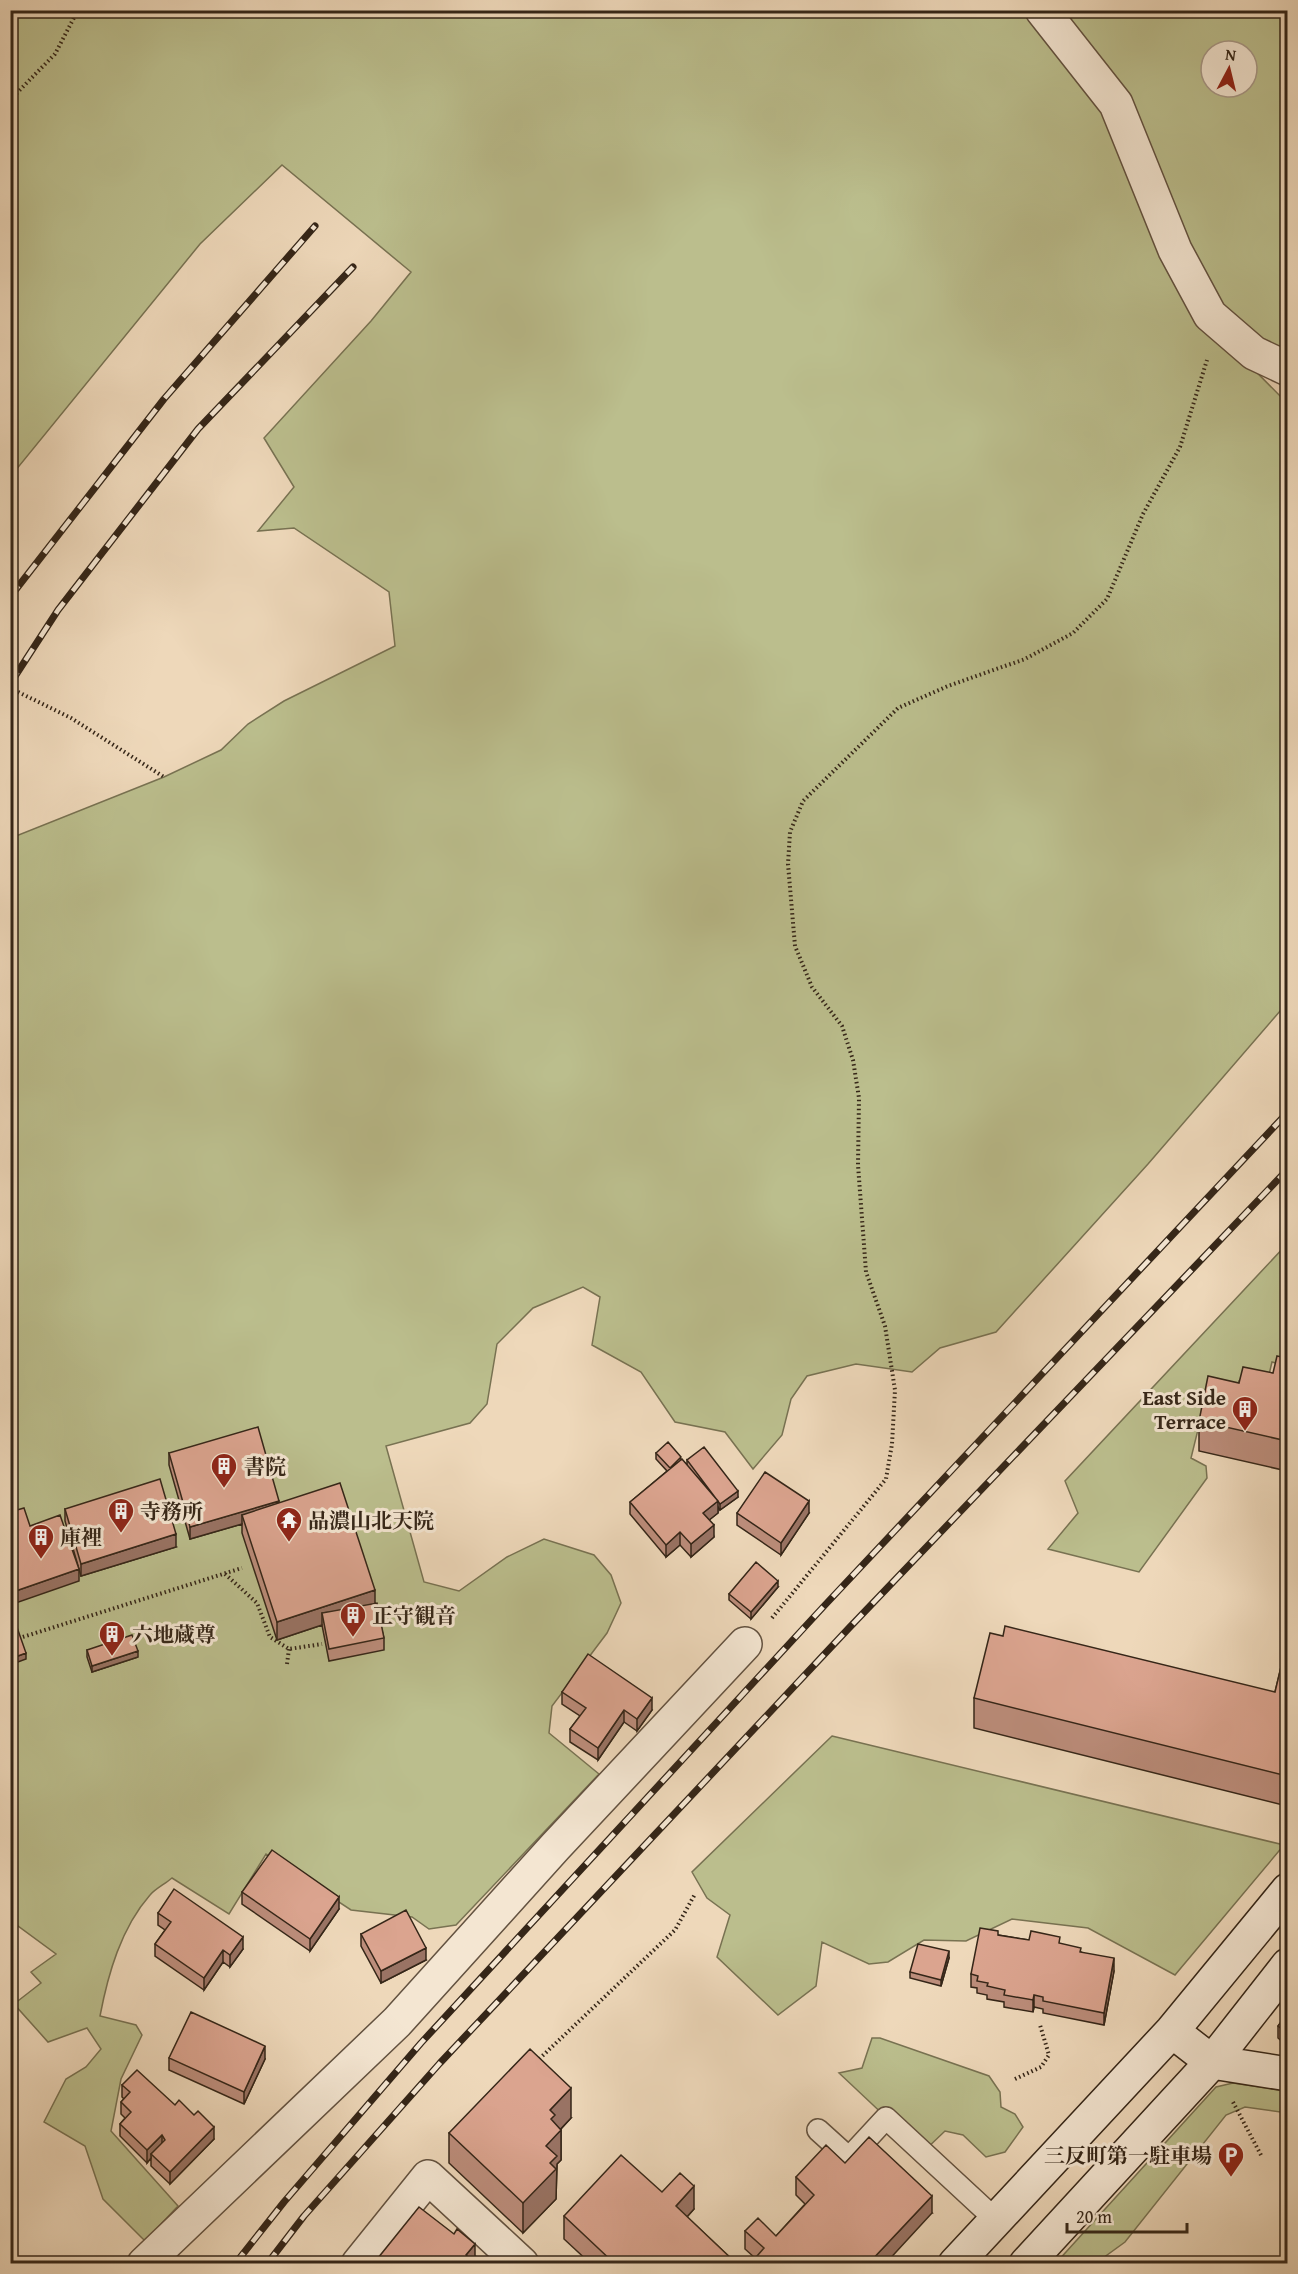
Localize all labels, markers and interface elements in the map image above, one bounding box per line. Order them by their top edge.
north arrow [1199,39,1259,99]
text: N [1224,42,1238,67]
place label: East Side Terrace [1143,1382,1226,1437]
building icon: East Side Terrace [1230,1394,1260,1432]
building icon: 書院 [209,1451,239,1489]
place label: 書院 [244,1451,286,1482]
building icon: 寺務所 [106,1496,136,1534]
place label: 寺務所 [140,1496,203,1527]
temple icon: 品濃山北天院 [274,1505,304,1543]
place label: 品濃山北天院 [308,1505,434,1536]
building icon: 庫裡 [26,1522,56,1560]
place label: 庫裡 [60,1522,102,1553]
building icon: 正守観音 [338,1600,368,1638]
place label: 正守観音 [372,1600,456,1631]
building icon: 六地蔵尊 [97,1619,127,1657]
place label: 六地蔵尊 [132,1619,216,1650]
place label: 三反町第一駐車場 [1044,2140,1212,2171]
parking icon: 三反町第一駐車場 [1216,2140,1246,2178]
scale bar [1067,2196,1187,2234]
text: 20 m [1076,2203,1112,2230]

